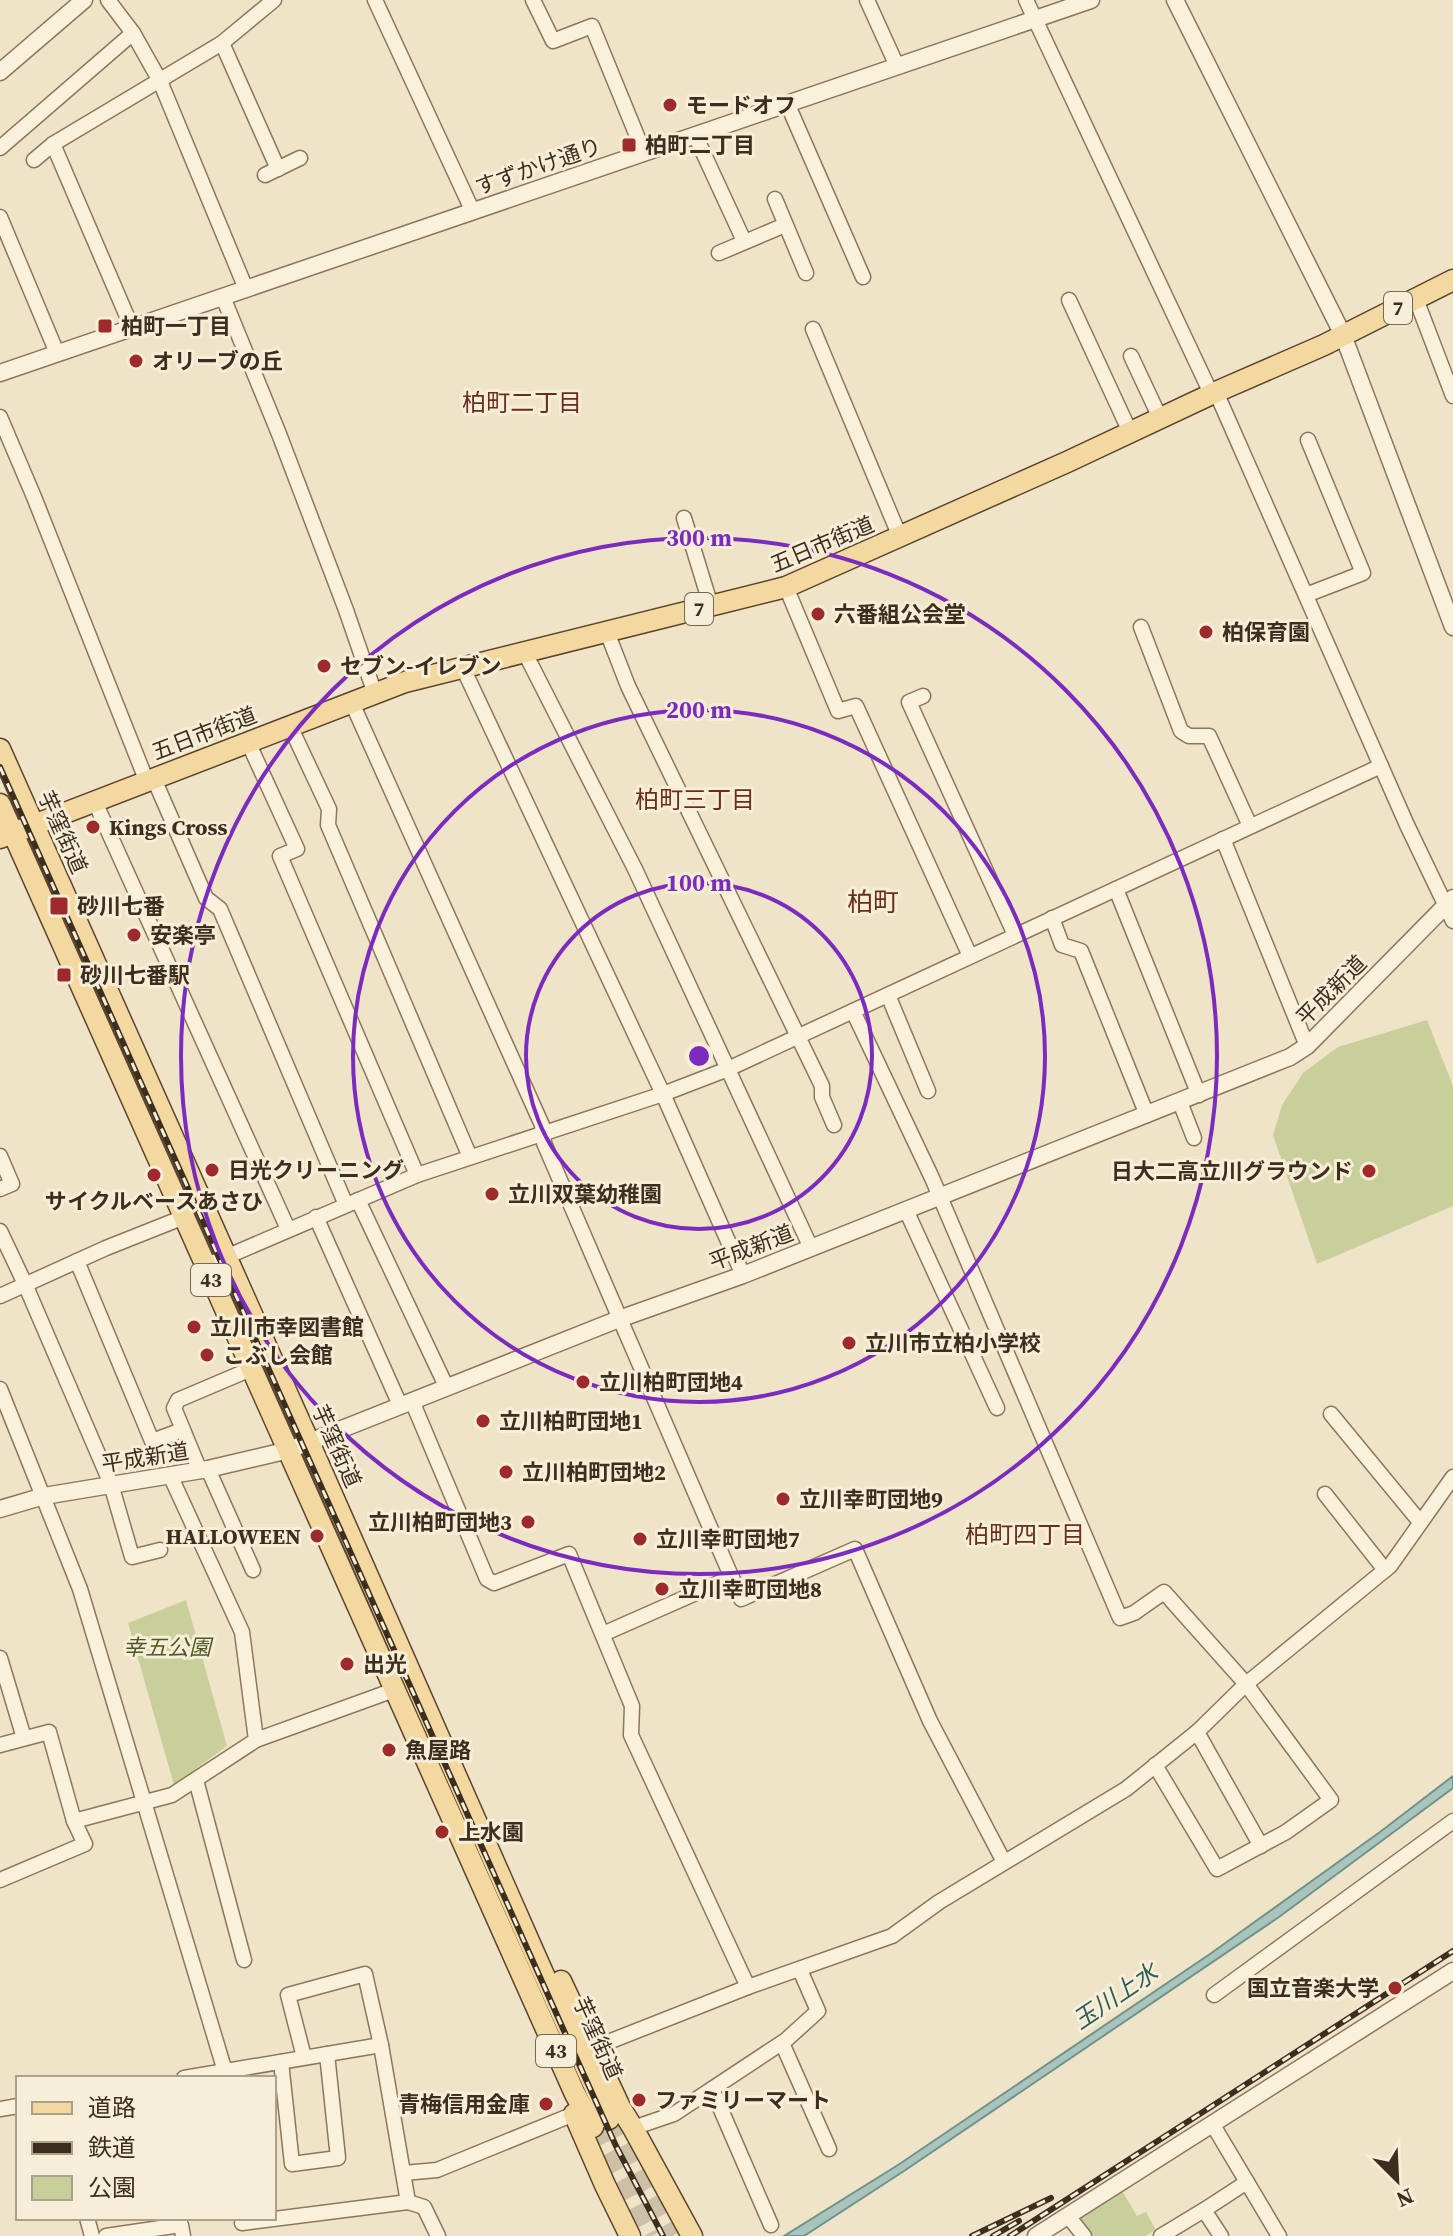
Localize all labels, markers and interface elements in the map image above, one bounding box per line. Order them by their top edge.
place label: モードオフ [686,90,796,120]
marker: モードオフ [661,96,679,114]
street label: すずかけ通り [471,130,605,202]
place label: 柏町二丁目 [645,130,755,160]
marker: 柏町二丁目 [620,136,638,154]
road number: 7 [1384,292,1412,324]
place label: 柏町一丁目 [121,311,231,341]
marker: 柏町一丁目 [96,317,114,335]
place label: オリーブの丘 [152,346,283,376]
marker: オリーブの丘 [127,352,145,370]
district label: 柏町二丁目 [462,386,582,419]
street label: 五日市街道 [766,509,878,579]
text: 300 m [666,521,732,554]
road number: 7 [685,593,713,625]
place label: 六番組公会堂 [834,599,966,629]
marker: 六番組公会堂 [809,605,827,623]
place label: 柏保育園 [1222,617,1310,647]
marker: 柏保育園 [1197,623,1215,641]
place label: セブン-イレブン [340,651,501,681]
marker: セブン-イレブン [315,657,333,675]
text: 200 m [666,693,732,726]
street label: 五日市街道 [147,699,261,767]
district label: 柏町三丁目 [635,783,755,816]
street label: 芋窪街道 [31,786,95,878]
place label: Kings Cross [109,812,227,842]
marker: Kings Cross [84,818,102,836]
text: 100 m [666,866,732,899]
district label: 柏町 [847,884,899,920]
place label: 砂川七番 [77,891,165,921]
marker: 砂川七番 [48,895,70,917]
place label: 安楽亭 [150,920,216,950]
marker: 安楽亭 [125,926,143,944]
street label: 平成新道 [1289,948,1373,1032]
place label: 砂川七番駅 [80,960,190,990]
marker: 砂川七番駅 [55,966,73,984]
centre of rings [685,1042,713,1070]
place label: 日光クリーニング [228,1155,404,1185]
place label: 日大二高立川グラウンド [1111,1156,1353,1186]
marker: 日光クリーニング [203,1161,221,1179]
marker: 日大二高立川グラウンド [1360,1162,1378,1180]
marker: サイクルベースあさひ [145,1166,163,1184]
place label: 立川双葉幼稚園 [508,1179,662,1209]
marker: 立川双葉幼稚園 [483,1185,501,1203]
place label: サイクルベースあさひ [45,1186,263,1216]
street label: 平成新道 [705,1217,797,1277]
road number: 43 [191,1264,231,1296]
place label: 立川市幸図書館 [210,1312,364,1342]
marker: 立川市幸図書館 [185,1318,203,1336]
place label: 立川市立柏小学校 [865,1328,1041,1358]
marker: 立川市立柏小学校 [840,1334,858,1352]
place label: こぶし会館 [223,1340,333,1370]
marker: こぶし会館 [198,1346,216,1364]
place label: 立川柏町団地4 [599,1367,743,1397]
marker: 立川柏町団地4 [574,1373,592,1391]
street label: 芋窪街道 [305,1400,369,1492]
place label: 立川柏町団地1 [499,1406,643,1436]
marker: 立川柏町団地1 [474,1412,492,1430]
street label: 平成新道 [99,1435,191,1479]
place label: 立川柏町団地2 [522,1457,666,1487]
marker: 立川柏町団地2 [497,1463,515,1481]
place label: 立川幸町団地9 [799,1484,943,1514]
marker: 立川幸町団地9 [774,1490,792,1508]
place label: 立川柏町団地3 [368,1507,512,1537]
marker: 立川柏町団地3 [519,1513,537,1531]
district label: 柏町四丁目 [965,1518,1085,1551]
place label: HALLOWEEN [166,1521,301,1551]
place label: 立川幸町団地7 [656,1524,800,1554]
marker: HALLOWEEN [308,1527,326,1545]
marker: 立川幸町団地7 [631,1530,649,1548]
place label: 立川幸町団地8 [678,1574,822,1604]
marker: 立川幸町団地8 [653,1580,671,1598]
park label: 幸五公園 [123,1632,214,1662]
place label: 出光 [363,1649,407,1679]
marker: 出光 [338,1655,356,1673]
place label: 魚屋路 [405,1735,471,1765]
marker: 魚屋路 [380,1741,398,1759]
place label: 上水園 [458,1817,524,1847]
marker: 上水園 [433,1823,451,1841]
water label: 玉川上水 [1066,1954,1167,2037]
place label: 国立音楽大学 [1247,1973,1379,2003]
marker: 国立音楽大学 [1386,1979,1404,1997]
street label: 芋窪街道 [566,1992,630,2084]
road number: 43 [536,2035,576,2067]
legend [16,2076,276,2220]
place label: ファミリーマート [655,2085,831,2115]
place label: 青梅信用金庫 [398,2089,530,2119]
text: 道路 [88,2091,136,2124]
marker: ファミリーマート [630,2091,648,2109]
marker: 青梅信用金庫 [537,2095,555,2113]
text: 鉄道 [88,2131,136,2164]
north arrow [1357,2140,1437,2220]
text: 公園 [88,2171,136,2204]
text: N [1392,2181,1419,2215]

